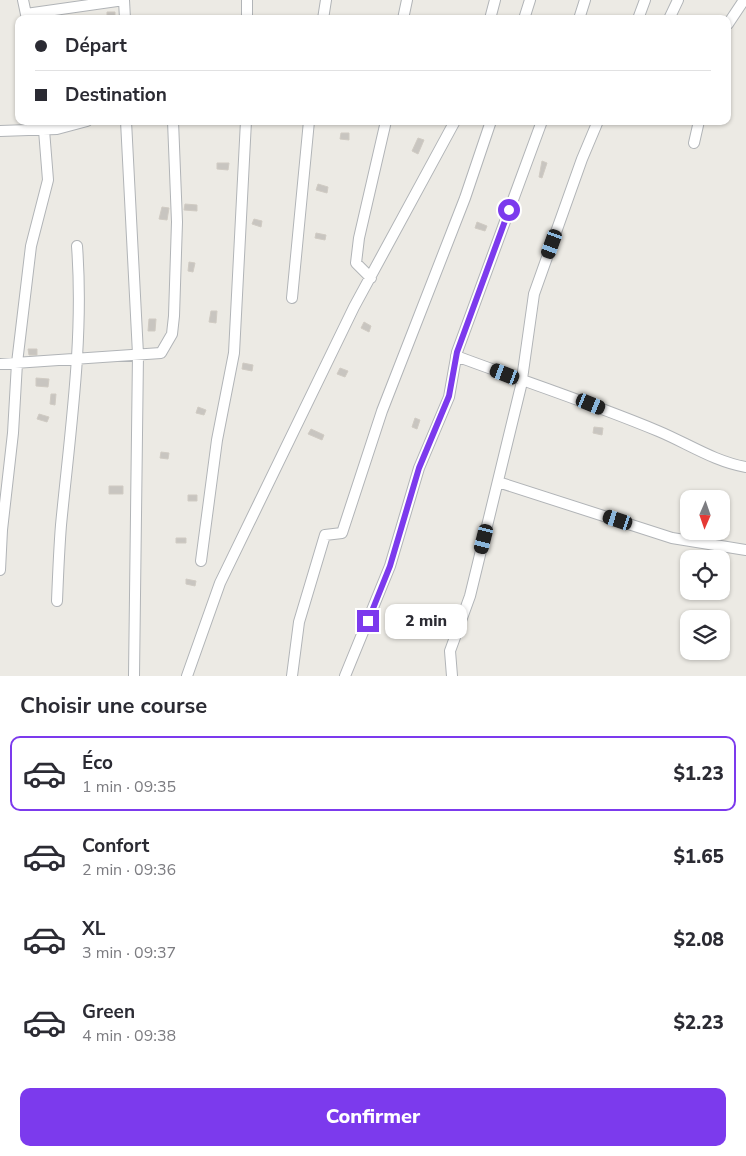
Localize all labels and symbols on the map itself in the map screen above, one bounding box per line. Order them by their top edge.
route start [498,199,520,221]
car [539,227,564,261]
car [488,362,521,386]
car [574,391,607,417]
north arrow [680,490,730,540]
car [601,508,634,532]
car [473,523,494,555]
callout: 2 min [386,604,468,638]
route end [357,610,379,632]

